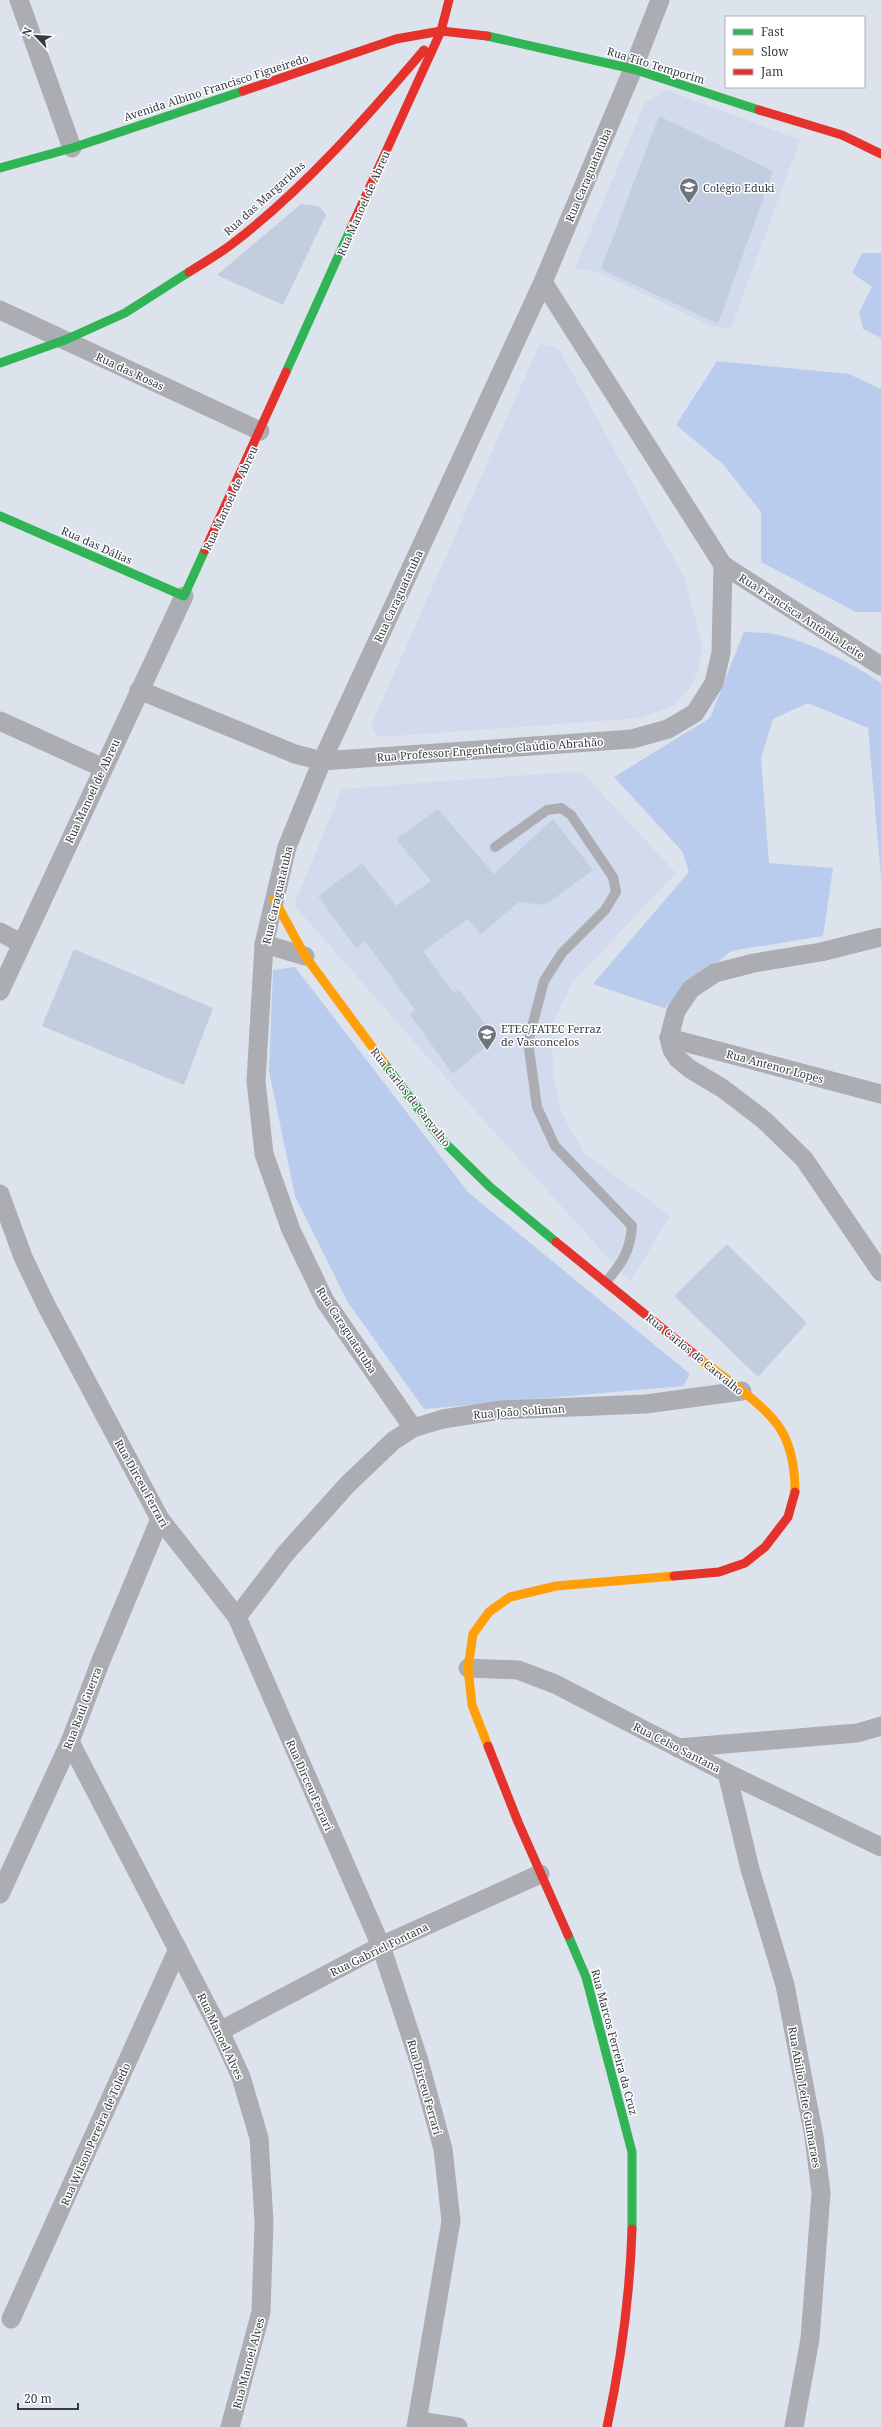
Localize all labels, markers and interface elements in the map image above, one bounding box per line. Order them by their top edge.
north arrow [16,16,56,56]
legend [725,16,865,88]
text: Fast [761,23,784,40]
text: N [18,24,35,39]
street label: Rua Tito Temporim [605,43,707,87]
text: Slow [761,43,789,60]
street label: Avenida Albino Francisco Figueiredo [122,50,310,124]
text: Jam [760,63,783,80]
street label: Rua Caraguatatuba [561,126,615,224]
street label: Rua Manoel de Abreu [333,148,393,258]
street label: Rua das Margaridas [220,157,308,239]
school or university icon: Colégio Eduki [678,176,700,204]
place label: Colégio Eduki [703,180,775,195]
street label: Rua das Rosas [93,349,167,393]
street label: Rua Manoel de Abreu [199,443,261,553]
street label: Rua das Dálias [59,523,135,567]
street label: Rua Caraguatatuba [370,547,426,645]
street label: Rua Francisca Antônia Leite [736,570,868,662]
street label: Rua Professor Engenheiro Claúdio Abrahão [376,734,604,764]
street label: Rua Manoel de Abreu [61,736,123,846]
street label: Rua Caraguatatuba [258,844,296,946]
place label: ETEC/FATEC Ferraz de Vasconcelos [501,1021,601,1049]
school or university icon: ETEC/FATEC Ferraz de Vasconcelos [476,1023,498,1051]
street label: Rua Carlos de Carvalho [368,1044,454,1150]
street label: Rua Antenor Lopes [725,1046,825,1086]
street label: Rua Caraguatatuba [313,1284,381,1376]
street label: Rua Carlos de Carvalho [643,1310,747,1398]
street label: Rua João Soliman [473,1400,565,1422]
street label: Rua Dirceu Ferrari [112,1436,173,1530]
street label: Rua Raul Guerra [59,1665,105,1751]
street label: Rua Celso Santana [631,1719,723,1775]
street label: Rua Dirceu Ferrari [283,1737,337,1833]
street label: Rua Gabriel Fontana [327,1919,431,1979]
street label: Rua Marcos Ferreira da Cruz [588,1967,642,2117]
street label: Rua Manoel Alves [194,1990,248,2082]
street label: Rua Abilio Leite Guimaraes [785,2025,825,2169]
street label: Rua Dirceu Ferrari [404,2038,446,2137]
street label: Rua Wilson Pereira de Toledo [57,2060,133,2208]
street label: Rua Manoel Alves [229,2316,267,2410]
scale bar [18,2385,78,2411]
text: 20 m [24,2390,52,2407]

